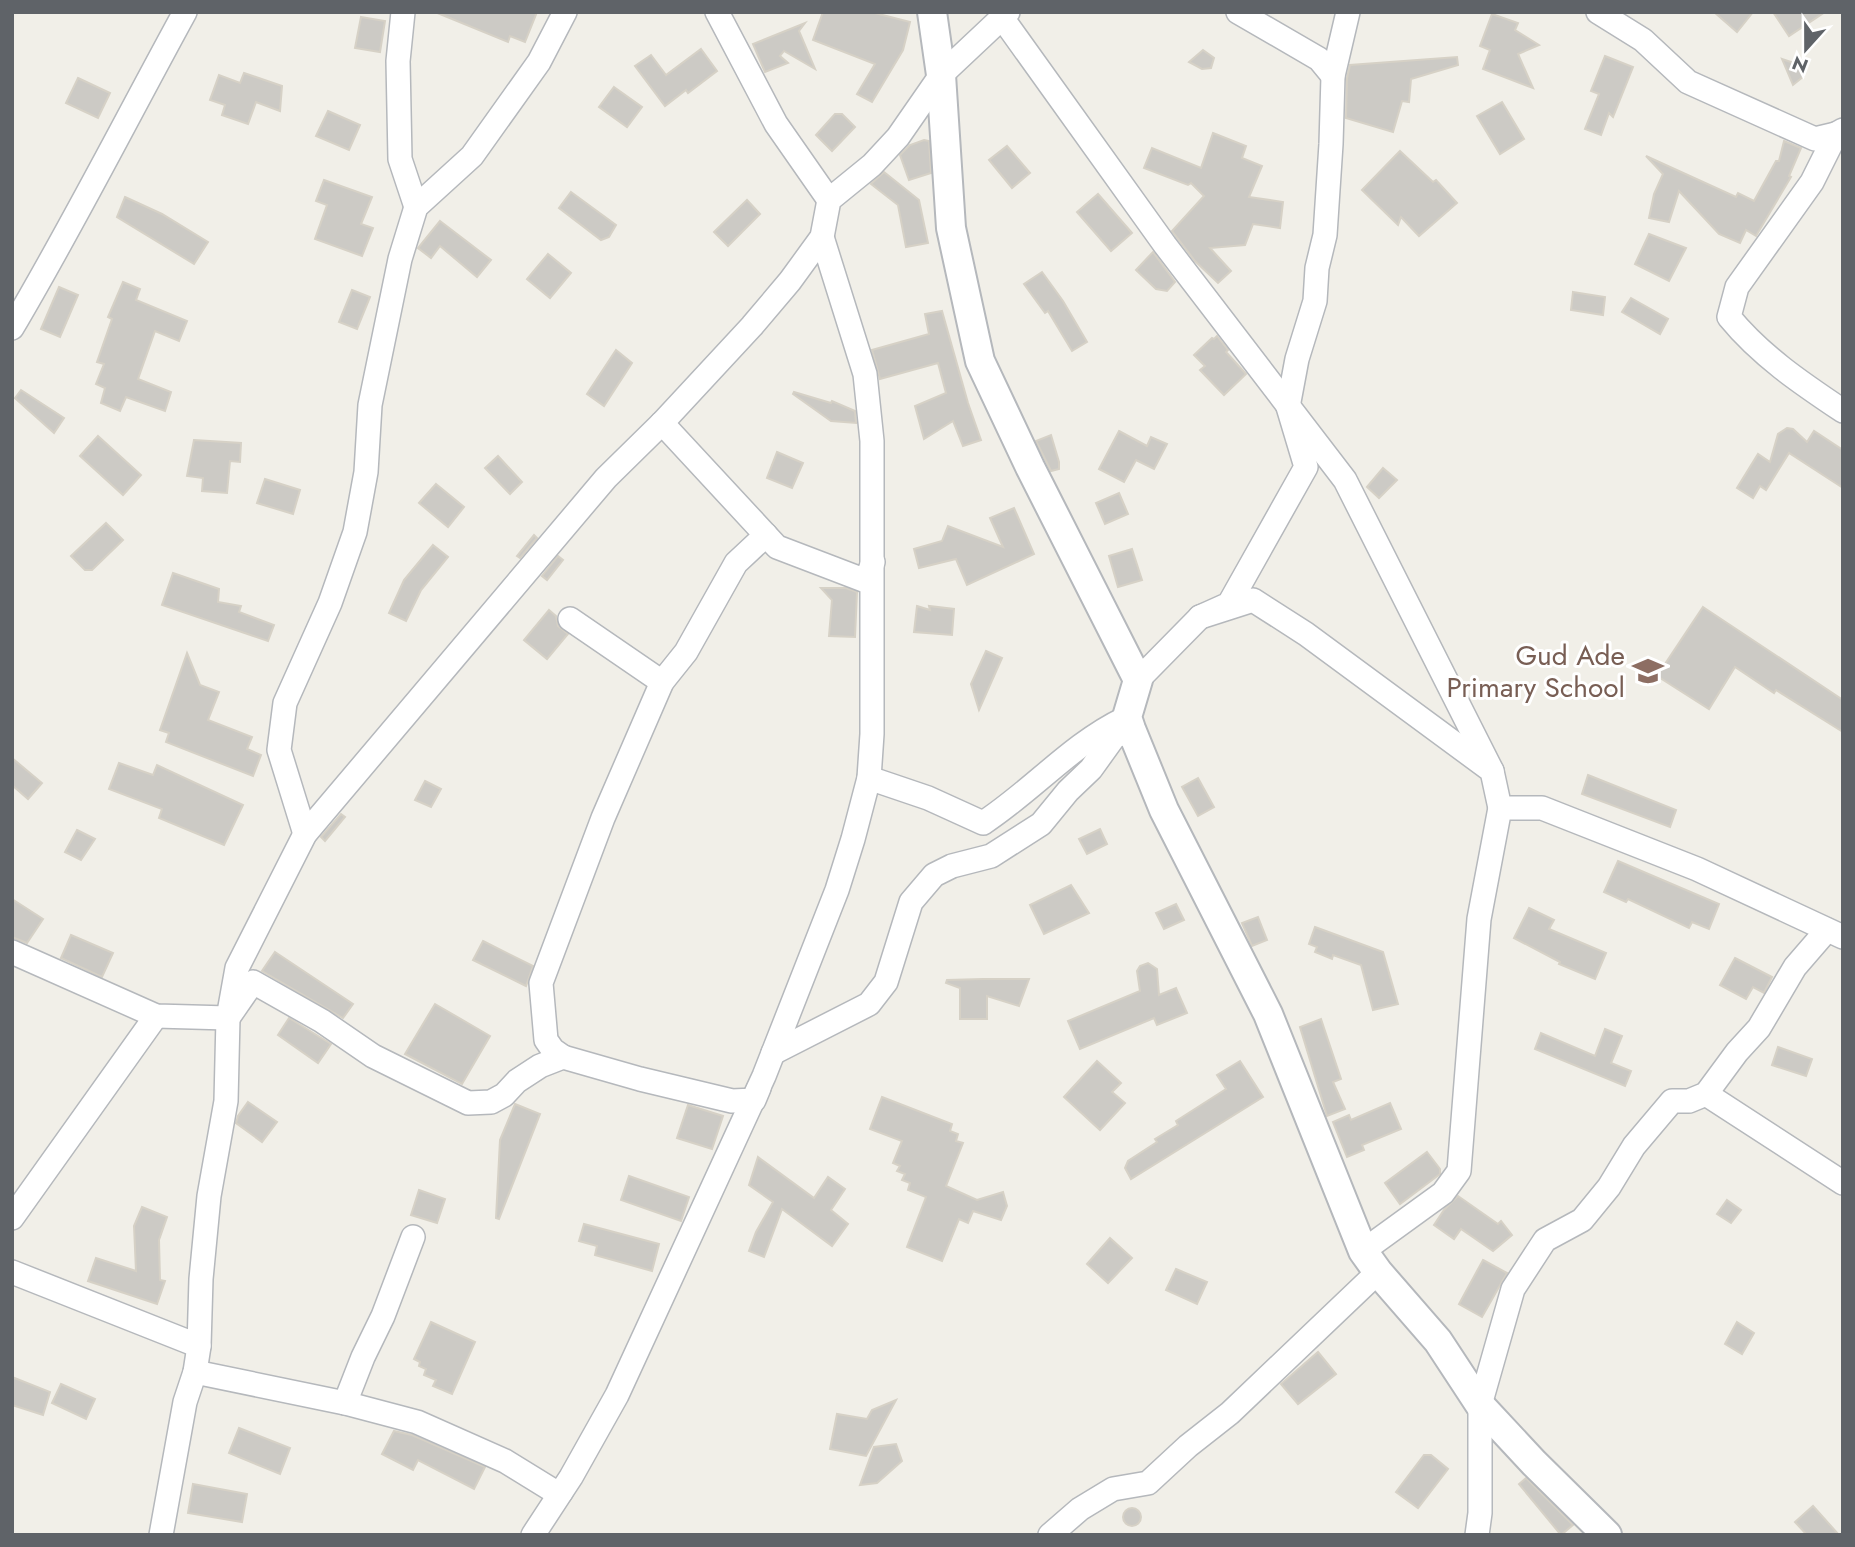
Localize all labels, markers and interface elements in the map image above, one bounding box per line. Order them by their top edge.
north arrow [1771,14,1841,84]
text: N [1788,49,1812,80]
place label: Gud Ade Primary School [1446,635,1625,708]
school or university icon: Gud Ade Primary School [1631,654,1665,688]

